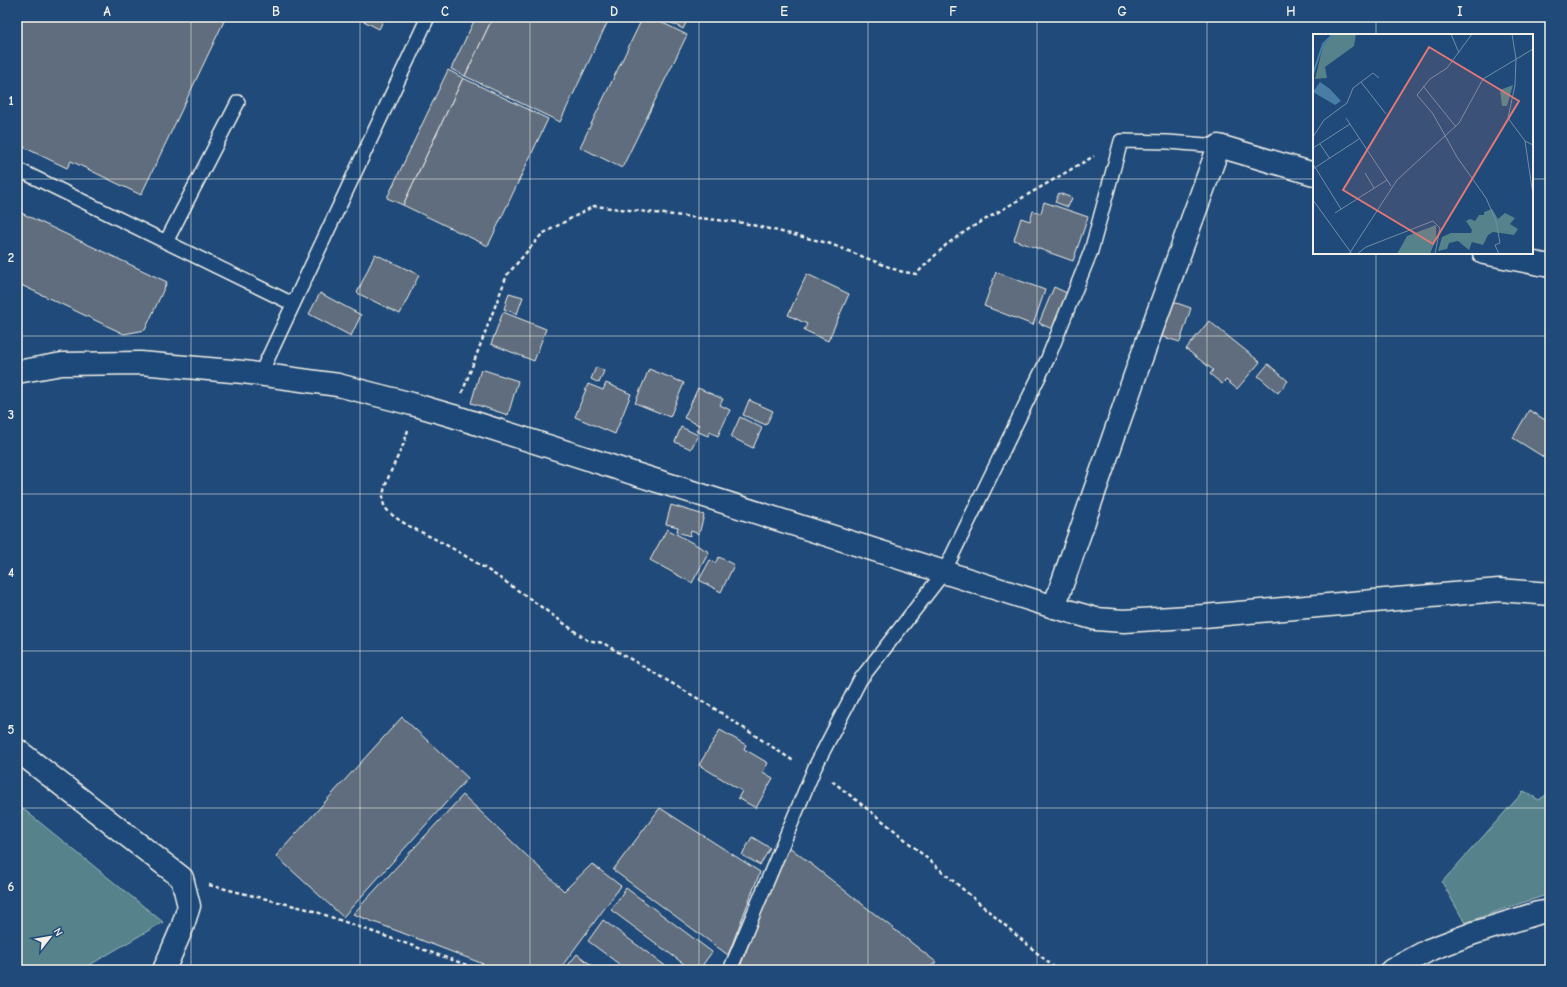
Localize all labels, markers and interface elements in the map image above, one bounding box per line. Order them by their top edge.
text: A [103,4,111,19]
text: B [272,4,280,19]
text: C [441,4,449,19]
text: D [610,4,618,19]
text: E [780,4,788,19]
text: F [949,4,957,19]
text: G [1117,4,1127,19]
text: H [1286,4,1296,19]
text: I [1457,4,1463,19]
inset map [1313,34,1533,254]
text: 1 [8,93,14,108]
text: 2 [8,250,14,265]
text: 3 [8,407,14,422]
text: 4 [8,565,14,580]
text: 5 [8,722,15,737]
text: 6 [8,879,15,894]
north arrow [30,917,70,957]
text: N [51,926,66,939]

